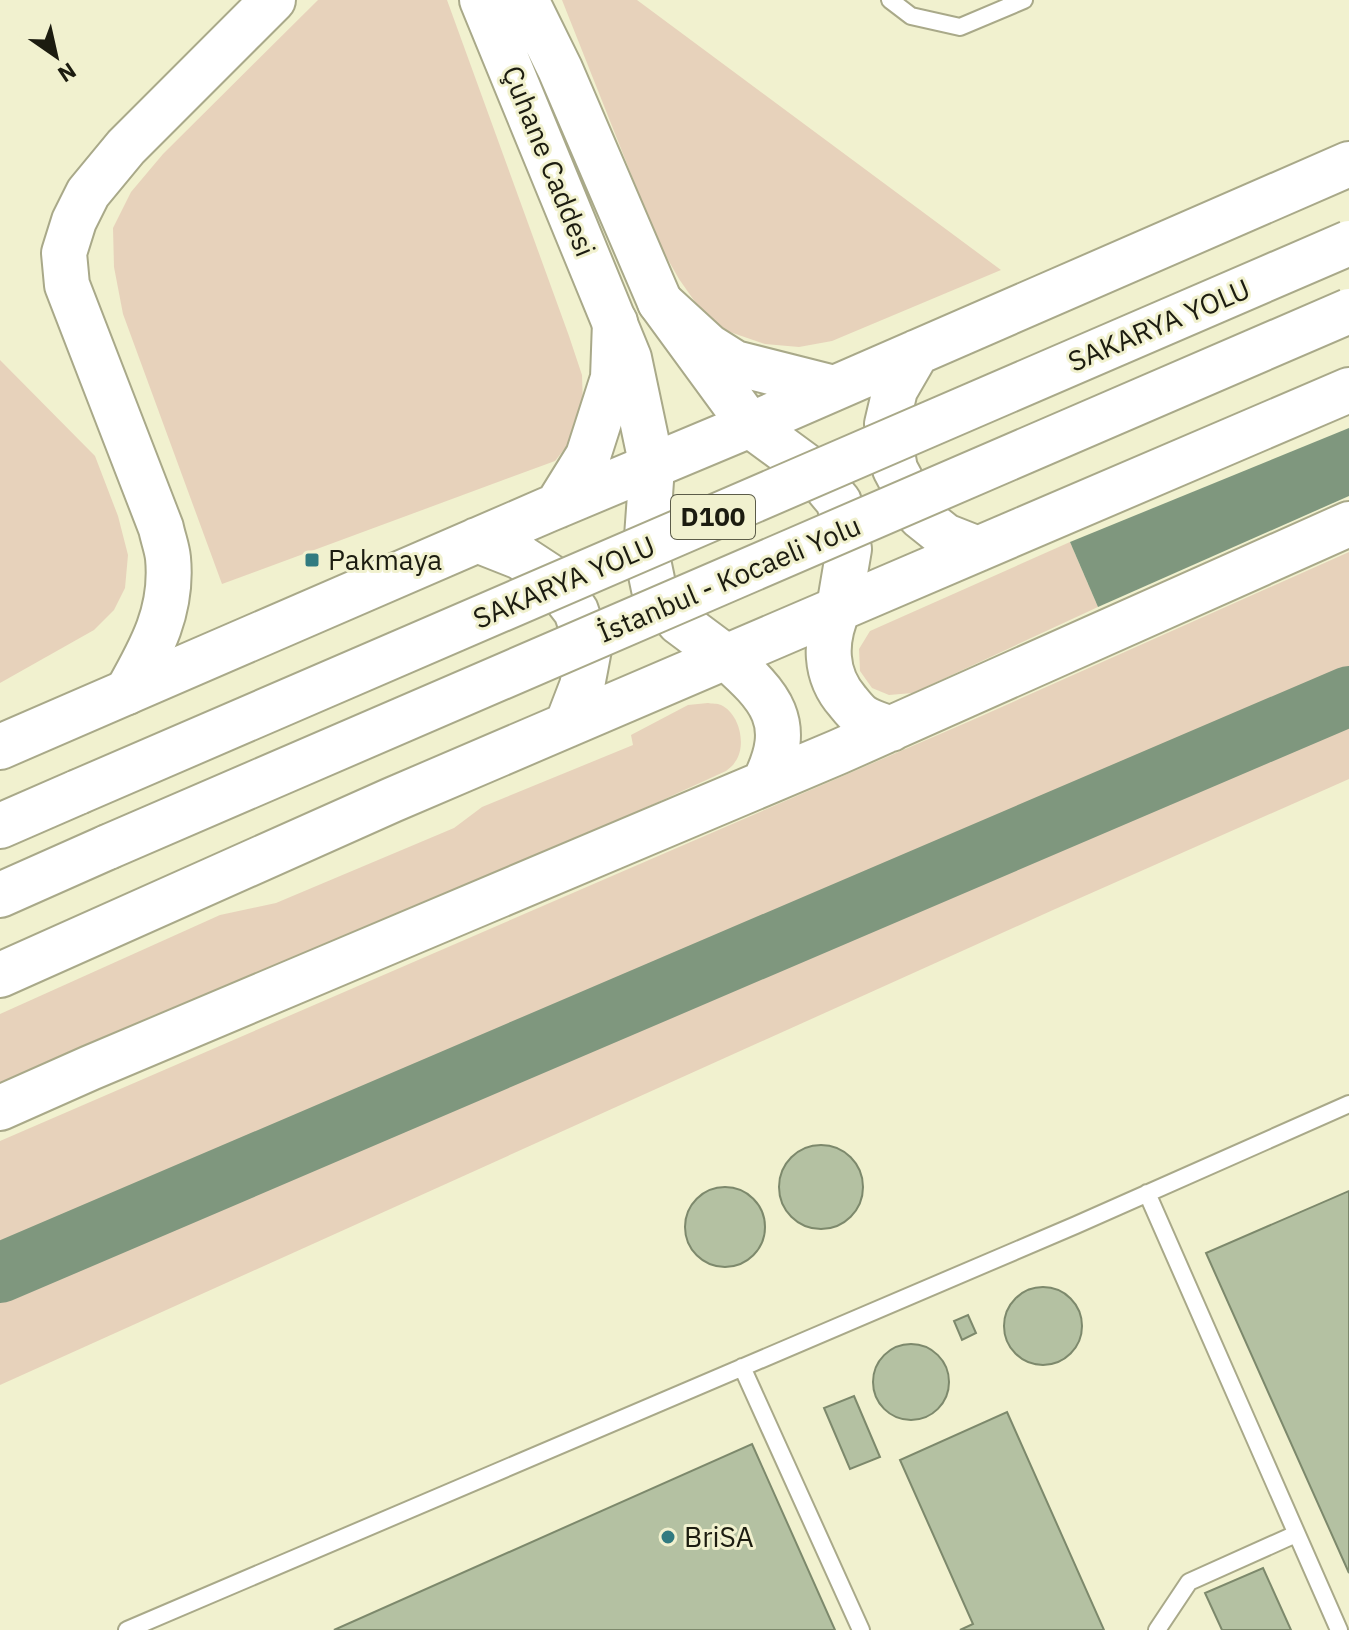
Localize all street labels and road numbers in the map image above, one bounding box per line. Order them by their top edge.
street label: Çuhane Caddesi [494,60,605,262]
street label: SAKARYA YOLU [1062,270,1255,380]
road number: D100 [671,495,755,539]
street label: İstanbul - Kocaeli Yolu [592,506,866,651]
street label: SAKARYA YOLU [467,527,660,637]

